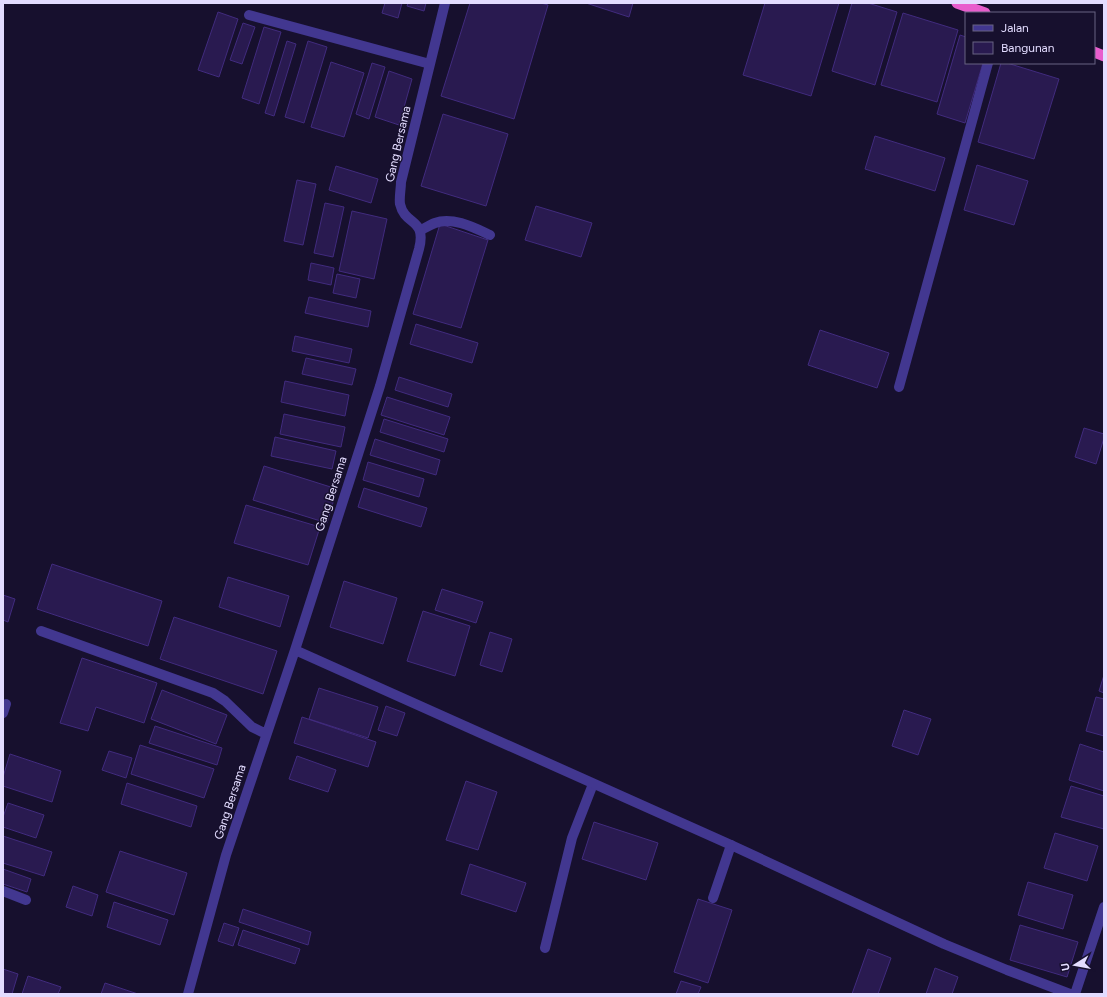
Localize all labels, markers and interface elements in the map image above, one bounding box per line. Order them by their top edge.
legend [965,12,1095,64]
text: Jalan [1001,21,1029,35]
text: Bangunan [1001,41,1055,55]
street label: Gang Bersama [382,104,414,184]
street label: Gang Bersama [312,455,350,533]
street label: Gang Bersama [211,763,249,841]
north arrow [1055,945,1095,985]
text: U [1059,962,1073,972]

